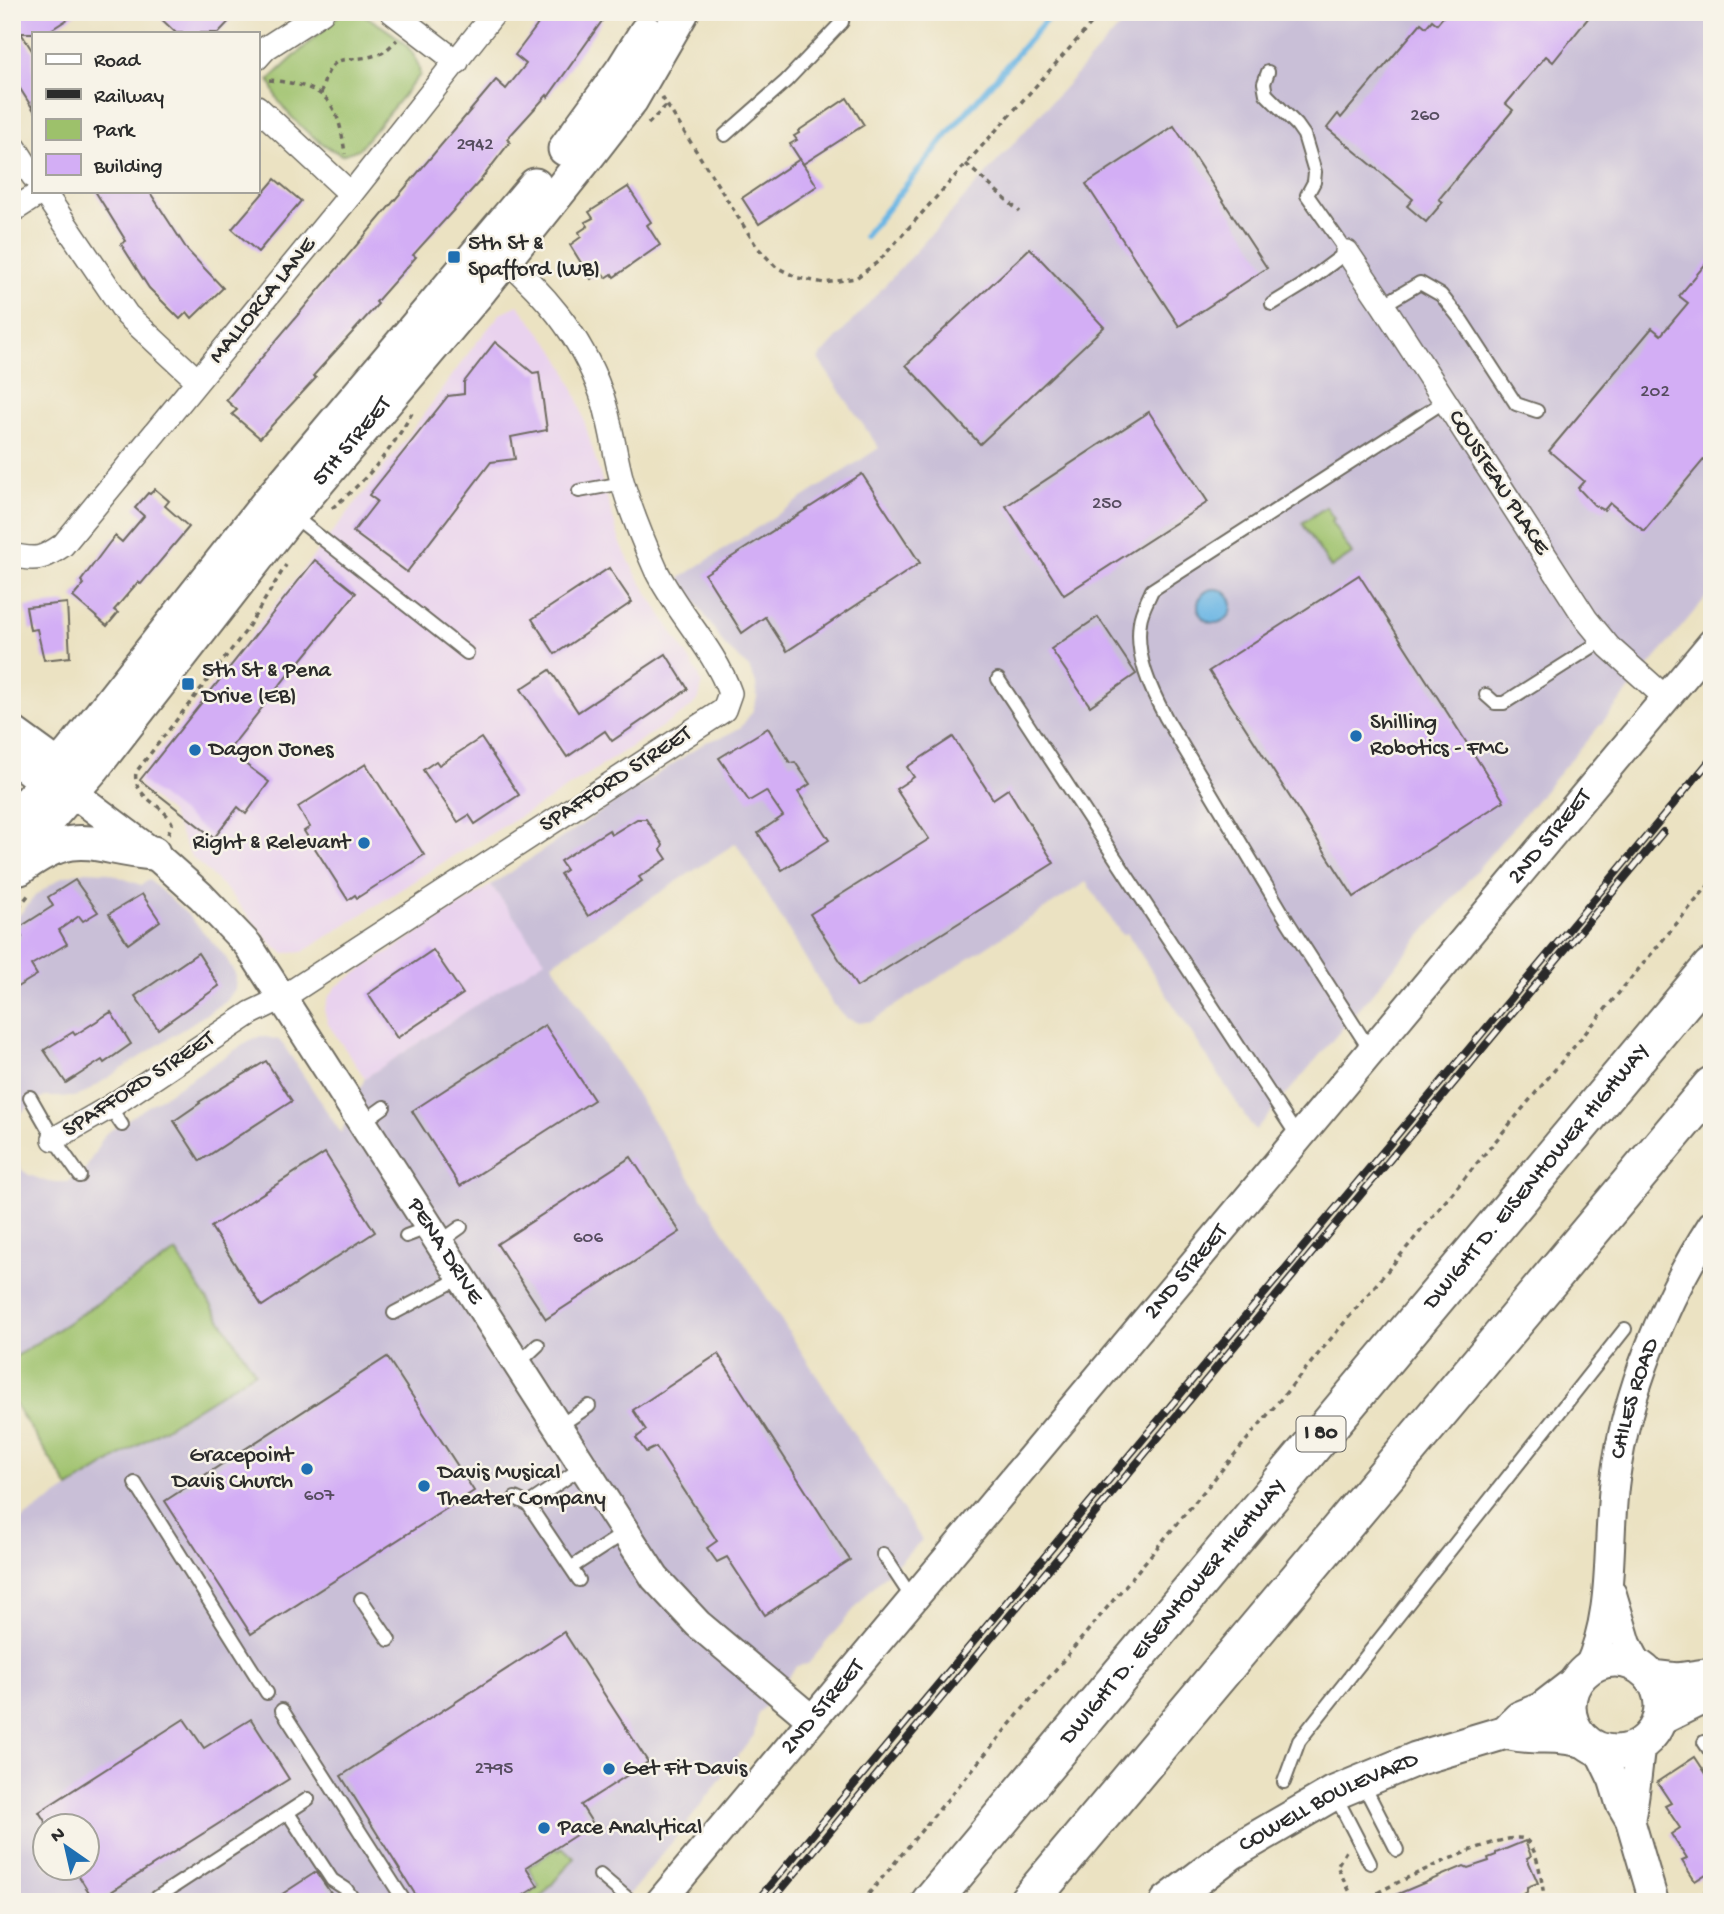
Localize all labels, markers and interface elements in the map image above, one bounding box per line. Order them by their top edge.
legend [32,32,259,192]
text: Road [94,50,142,75]
text: Railway [94,86,164,111]
house number: 260 [1410,105,1440,128]
text: Park [93,120,137,145]
house number: 2942 [456,134,494,157]
text: Building [93,156,163,181]
street label: MALLORCA LANE [204,231,323,370]
place label: 5th St & Spafford (WB) [468,231,600,284]
marker: 5th St & Spafford (WB) [446,249,462,265]
house number: 202 [1640,381,1670,404]
street label: 5TH STREET [307,391,398,492]
street label: COUSTEAU PLACE [1441,406,1556,562]
house number: 250 [1092,493,1122,516]
place label: 5th St & Pena Drive (EB) [200,658,332,711]
marker: 5th St & Pena Drive (EB) [180,676,196,692]
place label: Shilling Robotics - FMC [1370,710,1509,763]
street label: SPAFFORD STREET [535,720,698,839]
marker: Shilling Robotics - FMC [1348,728,1364,744]
place label: Dagon Jones [207,737,334,764]
marker: Dagon Jones [187,742,203,758]
street label: 2ND STREET [1502,783,1598,890]
place label: Right & Relevant [193,830,352,857]
marker: Right & Relevant [356,835,372,851]
street label: SPAFFORD STREET [58,1025,221,1144]
street label: DWIGHT D. EISENHOWER HIGHWAY [1417,1038,1656,1317]
street label: PENA DRIVE [400,1192,490,1311]
street label: 2ND STREET [1139,1218,1235,1325]
house number: 606 [573,1227,603,1250]
street label: CHILES ROAD [1605,1333,1666,1461]
road number: I 80 [1296,1416,1346,1452]
place label: Gracepoint Davis Church [170,1443,295,1496]
place label: Davis Musical Theater Company [436,1460,606,1513]
marker: Gracepoint Davis Church [299,1461,315,1477]
street label: DWIGHT D. EISENHOWER HIGHWAY [1053,1473,1292,1752]
marker: Davis Musical Theater Company [416,1478,432,1494]
house number: 607 [304,1485,335,1508]
street label: 2ND STREET [775,1653,871,1760]
street label: COWELL BOULEVARD [1234,1746,1423,1859]
place label: Get Fit Davis [623,1756,748,1783]
house number: 2795 [475,1758,513,1781]
marker: Get Fit Davis [601,1761,617,1777]
north arrow [32,1812,102,1882]
place label: Pace Analytical [557,1815,702,1842]
marker: Pace Analytical [536,1820,552,1836]
text: N [47,1823,70,1849]

